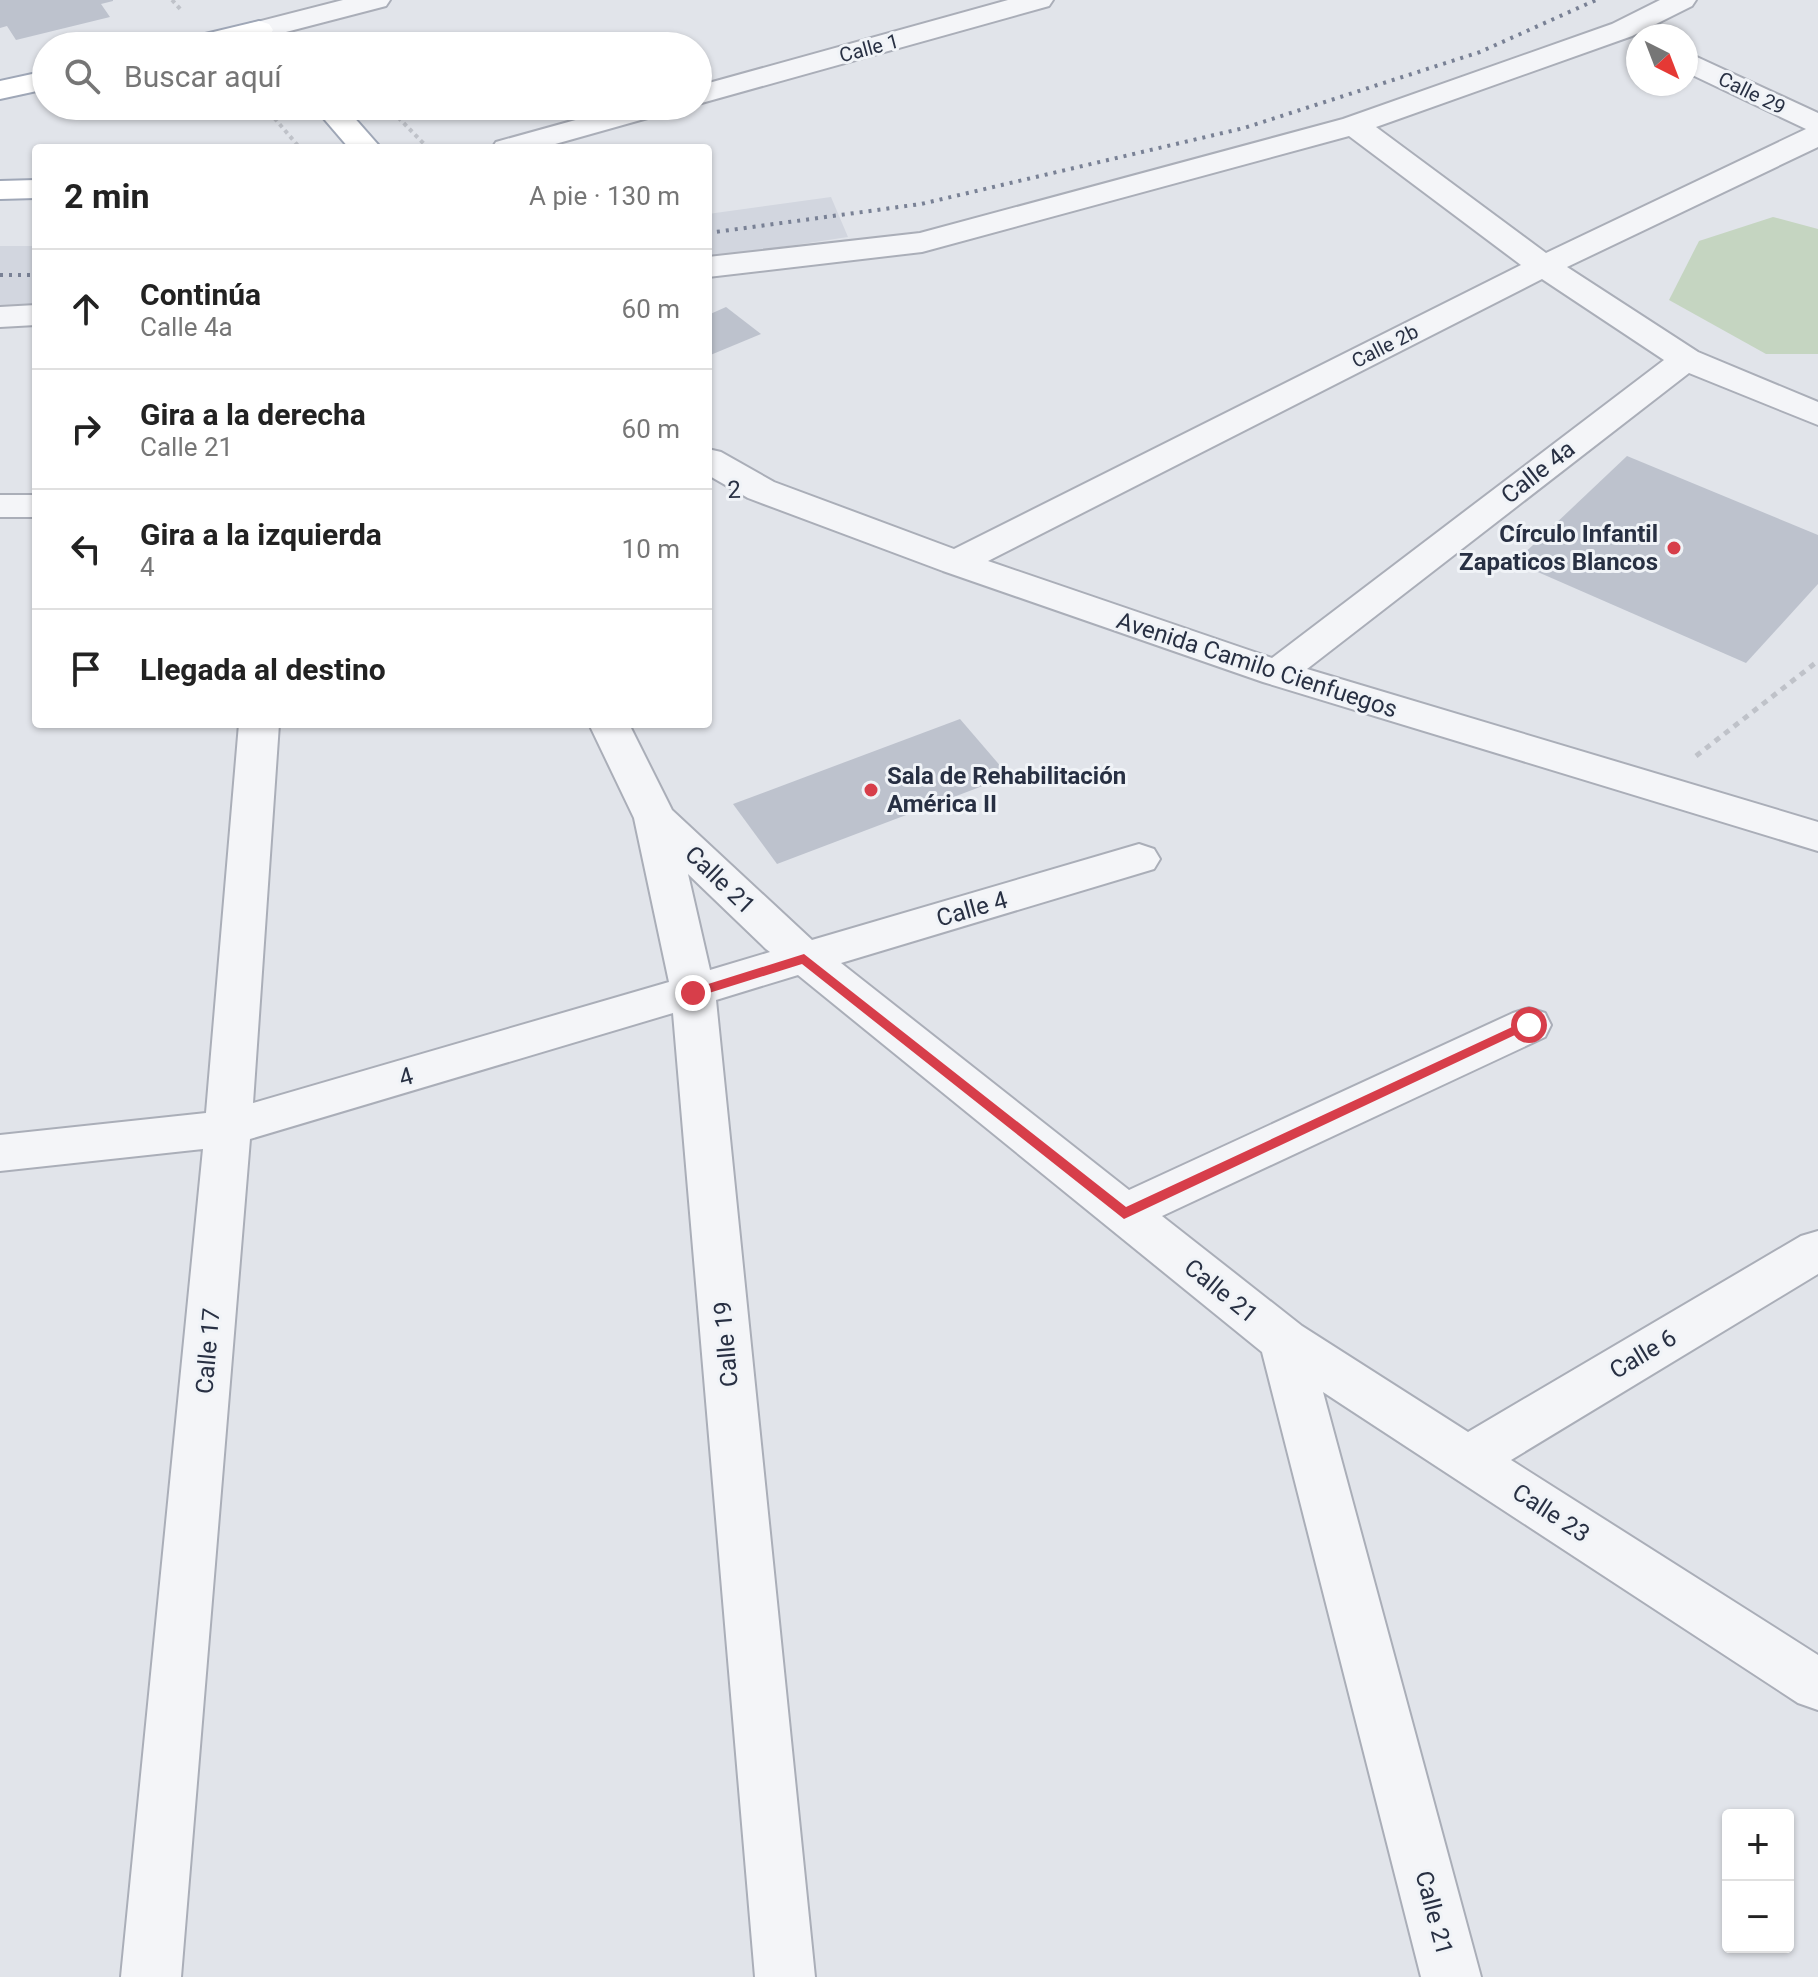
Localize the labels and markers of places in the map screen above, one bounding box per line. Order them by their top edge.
place label: Círculo Infantil Zapaticos Blancos [1459,520,1658,576]
marker: Círculo Infantil Zapaticos Blancos [1665,539,1683,557]
place label: Sala de Rehabilitación América II [887,762,1126,818]
marker: Sala de Rehabilitación América II [862,781,880,799]

